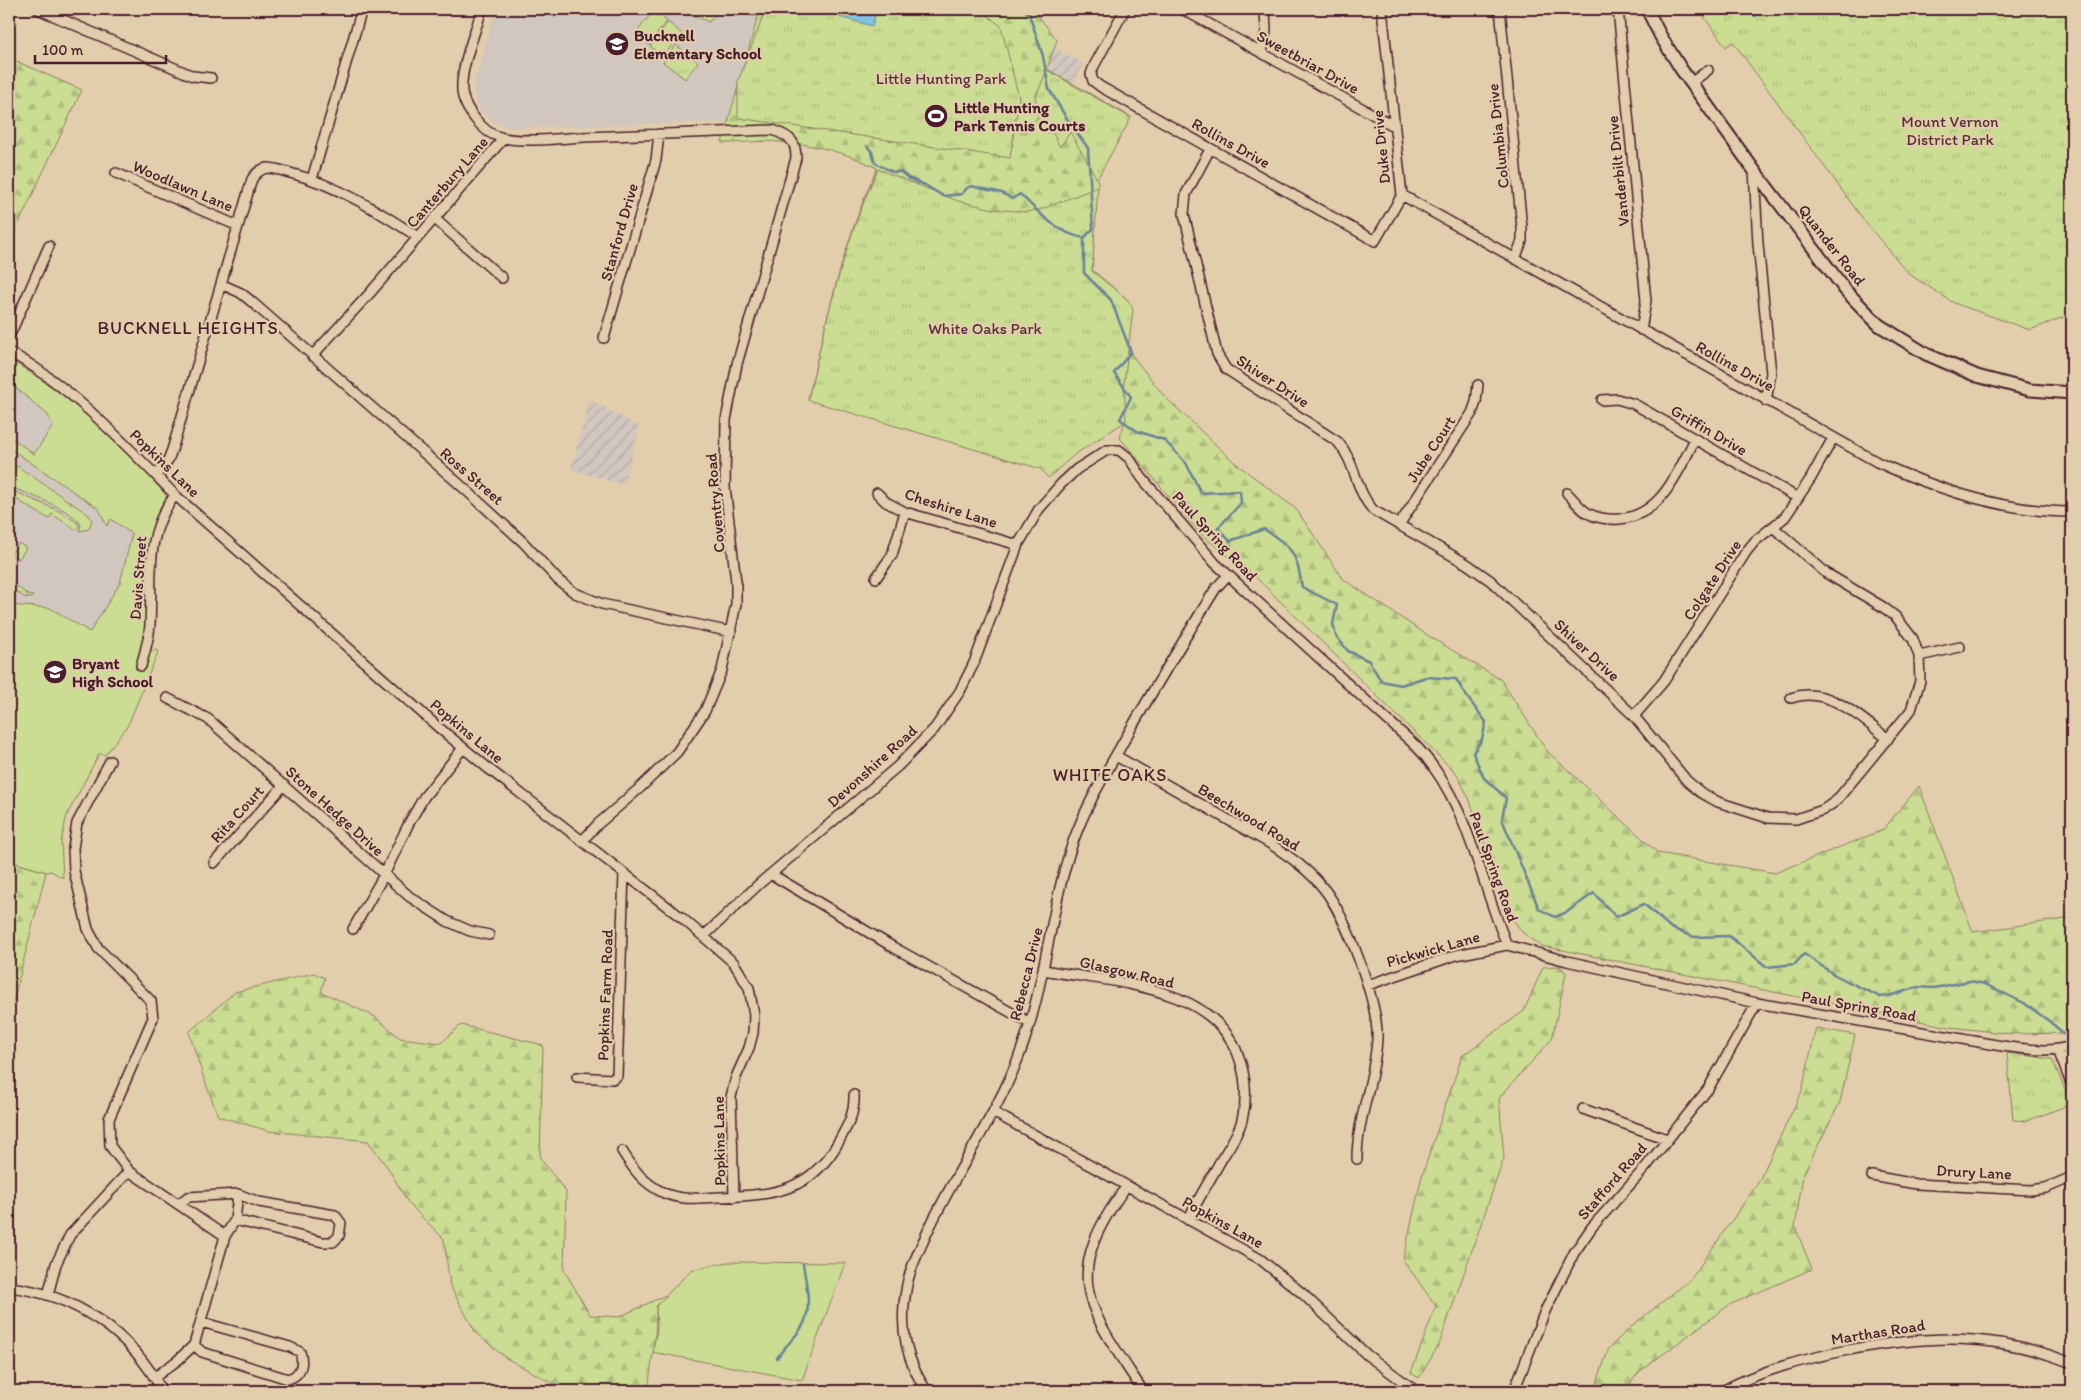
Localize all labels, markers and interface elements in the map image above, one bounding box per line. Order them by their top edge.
place label: Bucknell Elementary School [634,26,762,64]
street label: Sweetbriar Drive [1254,26,1363,98]
school or university icon: Bucknell Elementary School [604,31,630,57]
scale bar [35,32,166,64]
text: 100 m [42,41,84,59]
park label: Little Hunting Park [876,69,1007,88]
street label: Columbia Drive [1483,82,1513,189]
place label: Little Hunting Park Tennis Courts [954,98,1085,135]
sports icon: Little Hunting Park Tennis Courts [923,103,949,129]
street label: Duke Drive [1368,109,1394,185]
park label: Mount Vernon District Park [1901,112,1999,149]
street label: Rollins Drive [1189,114,1273,172]
street label: Vanderbilt Drive [1603,115,1633,227]
street label: Canterbury Lane [402,132,492,232]
street label: Woodlawn Lane [130,156,236,216]
street label: Stanford Drive [596,181,642,283]
street label: Quander Road [1794,201,1870,290]
district label: BUCKNELL HEIGHTS [97,317,279,339]
park label: White Oaks Park [928,319,1043,338]
street label: Rollins Drive [1693,337,1777,395]
street label: Shiver Drive [1233,351,1313,411]
street label: Griffin Drive [1667,401,1751,460]
street label: Jube Court [1403,412,1459,486]
street label: Popkins Lane [126,425,204,501]
street label: Ross Street [436,443,508,509]
street label: Coventry Road [701,452,729,554]
street label: Cheshire Lane [902,484,1000,532]
street label: Paul Spring Road [1168,487,1262,585]
street label: Davis Street [126,536,150,620]
street label: Colgate Drive [1679,536,1745,624]
street label: Shiver Drive [1550,615,1624,685]
place label: Bryant High School [72,654,154,692]
school or university icon: Bryant High School [42,659,68,685]
street label: Popkins Lane [426,695,508,767]
street label: Devonshire Road [823,721,921,811]
street label: Stone Hedge Drive [282,762,388,860]
district label: WHITE OAKS [1053,764,1167,786]
street label: Beechwood Road [1195,779,1304,855]
street label: Rita Court [206,781,268,847]
street label: Paul Spring Road [1465,809,1523,925]
street label: Rebecca Drive [1005,925,1047,1023]
street label: Pickwick Lane [1384,927,1482,971]
street label: Popkins Farm Road [593,929,617,1061]
street label: Glasgow Road [1078,952,1177,992]
street label: Paul Spring Road [1800,987,1918,1025]
street label: Popkins Lane [709,1096,729,1186]
street label: Stafford Road [1573,1138,1651,1224]
street label: Drury Lane [1936,1161,2013,1183]
street label: Popkins Lane [1179,1192,1267,1252]
street label: Marthas Road [1830,1315,1927,1349]

